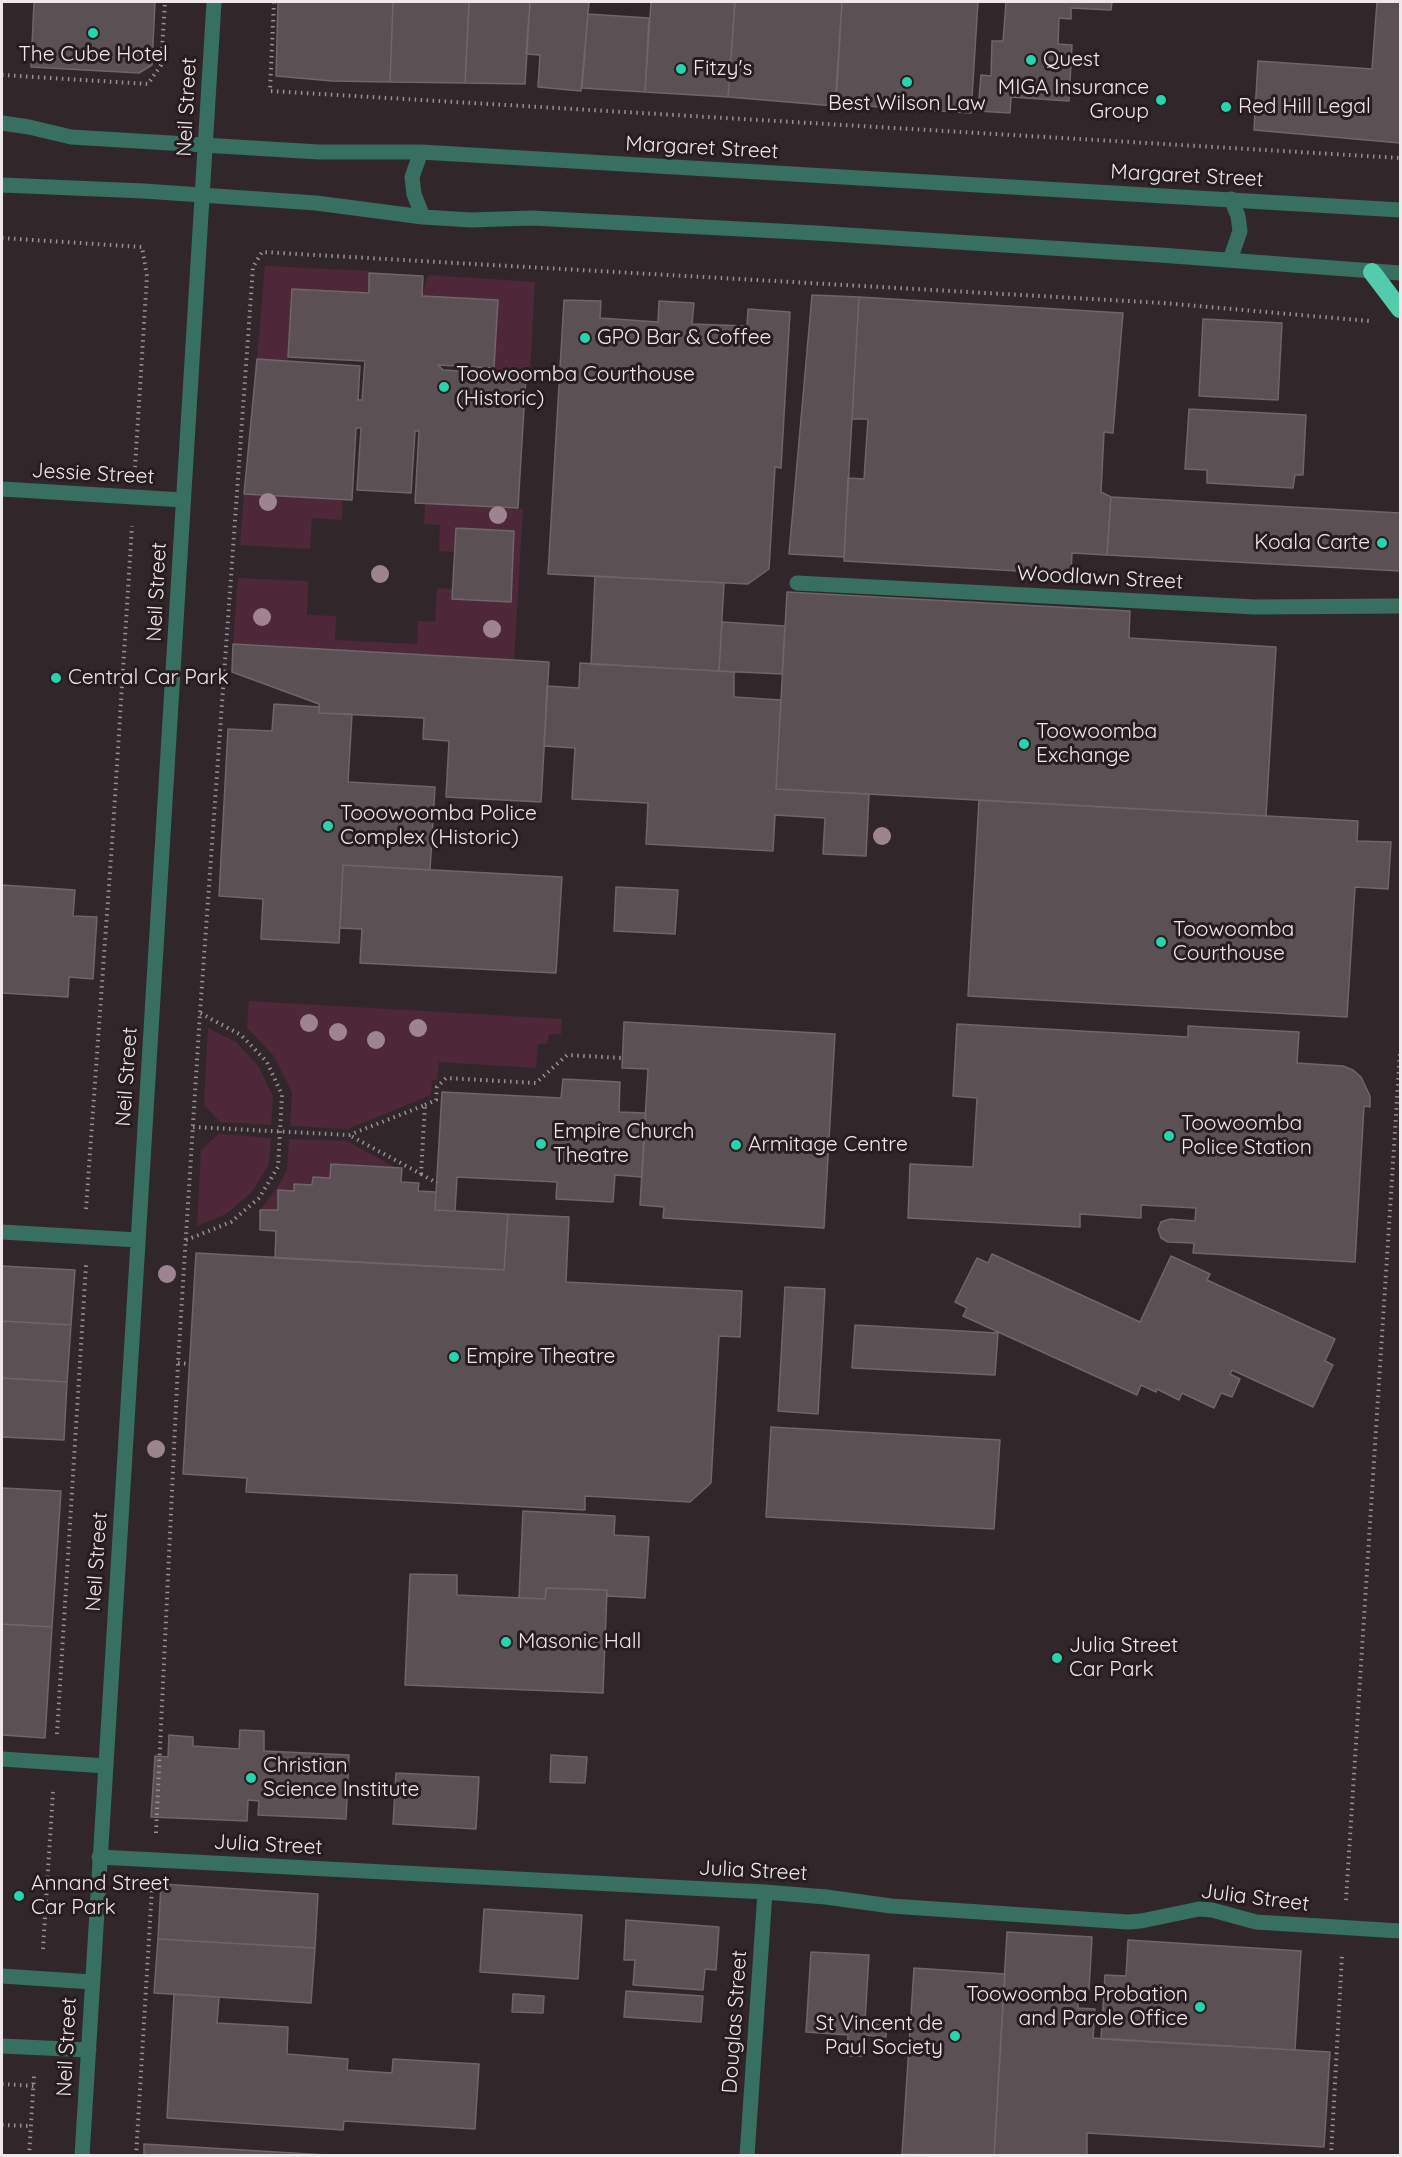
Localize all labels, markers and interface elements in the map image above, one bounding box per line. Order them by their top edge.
marker: The Cube Hotel [86,26,100,40]
place label: The Cube Hotel [18,42,168,68]
place label: Quest [1043,47,1100,73]
marker: Quest [1024,53,1038,67]
place label: Fitzy's [693,56,752,82]
street label: Neil Street [172,57,202,157]
marker: Fitzy's [674,62,688,76]
marker: Best Wilson Law [900,75,914,89]
place label: MIGA Insurance Group [998,75,1149,125]
place label: Best Wilson Law [828,91,986,117]
marker: MIGA Insurance Group [1154,93,1168,107]
place label: Red Hill Legal [1238,94,1371,120]
marker: Red Hill Legal [1219,100,1233,114]
street label: Margaret Street [625,131,779,165]
street label: Margaret Street [1110,159,1264,193]
place label: GPO Bar & Coffee [597,325,771,351]
marker: GPO Bar & Coffee [578,331,592,345]
place label: Toowoomba Courthouse (Historic) [456,362,695,412]
marker: Toowoomba Courthouse (Historic) [437,380,451,394]
street label: Jessie Street [31,458,155,490]
place label: Koala Carte [1254,530,1370,556]
marker: Koala Carte [1375,536,1389,550]
street label: Neil Street [142,542,172,642]
street label: Woodlawn Street [1016,561,1184,595]
place label: Central Car Park [68,665,229,691]
marker: Central Car Park [49,671,63,685]
place label: Toowoomba Exchange [1036,719,1157,769]
marker: Toowoomba Exchange [1017,737,1031,751]
place label: Tooowoomba Police Complex (Historic) [340,801,537,851]
marker: Tooowoomba Police Complex (Historic) [321,819,335,833]
place label: Toowoomba Courthouse [1173,917,1294,967]
marker: Toowoomba Courthouse [1154,935,1168,949]
street label: Neil Street [111,1026,143,1128]
place label: Toowoomba Police Station [1181,1111,1312,1161]
place label: Empire Church Theatre [553,1119,695,1169]
marker: Toowoomba Police Station [1162,1129,1176,1143]
place label: Armitage Centre [748,1132,908,1158]
marker: Empire Church Theatre [534,1137,548,1151]
marker: Armitage Centre [729,1138,743,1152]
place label: Empire Theatre [466,1344,615,1370]
marker: Empire Theatre [447,1350,461,1364]
street label: Neil Street [81,1511,113,1613]
place label: Masonic Hall [518,1629,641,1655]
place label: Julia Street Car Park [1069,1633,1178,1683]
marker: Masonic Hall [499,1635,513,1649]
marker: Julia Street Car Park [1050,1651,1064,1665]
place label: Christian Science Institute [263,1753,419,1803]
marker: Christian Science Institute [244,1771,258,1785]
street label: Julia Street [213,1830,323,1860]
street label: Julia Street [698,1856,808,1886]
place label: Annand Street Car Park [31,1871,170,1921]
street label: Julia Street [1199,1879,1311,1917]
marker: Annand Street Car Park [12,1889,26,1903]
street label: Douglas Street [717,1950,753,2094]
place label: Toowoomba Probation and Parole Office [966,1982,1188,2032]
street label: Neil Street [52,1997,82,2097]
marker: Toowoomba Probation and Parole Office [1193,2000,1207,2014]
place label: St Vincent de Paul Society [815,2011,943,2061]
marker: St Vincent de Paul Society [948,2029,962,2043]

